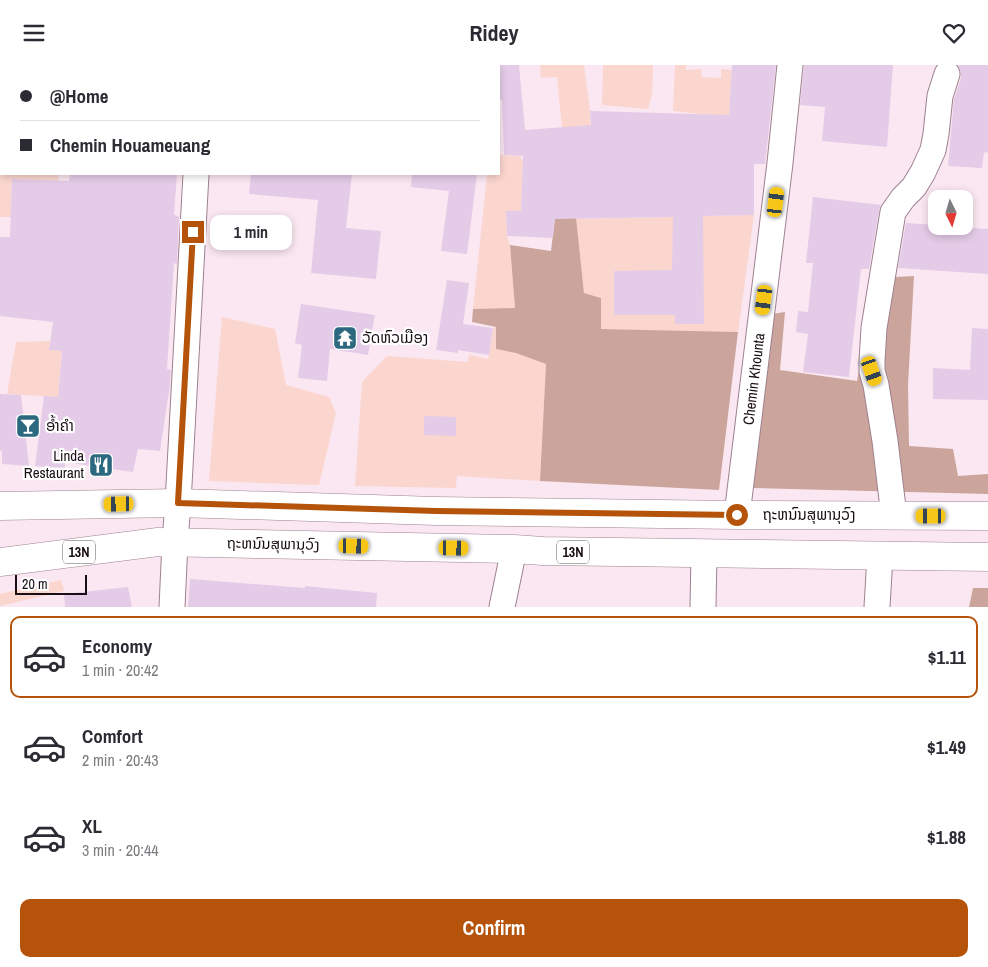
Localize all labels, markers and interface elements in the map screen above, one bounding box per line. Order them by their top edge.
text: Ridey [469,18,519,48]
icon: menu [20,19,48,47]
icon: heart [940,19,968,47]
text: @Home [50,83,108,109]
text: Chemin Houameuang [50,132,210,158]
car [766,186,785,218]
north arrow [928,190,972,235]
map controls [928,190,973,235]
callout: 1 min [210,215,293,249]
route end [182,221,204,243]
text: 1 min [234,221,268,243]
car [754,284,773,316]
temple icon: ວັດຫົວເມືອງ [332,325,358,351]
place label: ວັດຫົວເມືອງ [362,327,428,348]
street label: Chemin Khounta [737,332,770,426]
car [860,354,883,388]
bar icon: ອ້ຳຄຳ [15,413,41,439]
place label: ອ້ຳຄຳ [46,414,74,436]
place label: Linda Restaurant [24,445,85,483]
restaurant icon: Linda Restaurant [88,452,114,478]
car [103,496,134,512]
route start [726,504,748,526]
street label: ຖະຫນົນສຸພານຸວົງ [762,504,856,525]
car [916,509,946,524]
street label: ຖະຫນົນສຸພານຸວົງ [226,532,320,555]
car [338,538,369,554]
car [438,540,469,556]
road number: 13N [63,541,95,563]
road number: 13N [557,541,589,563]
scale bar [15,572,88,595]
text: 20 m [22,575,48,593]
text: Economy [82,633,152,659]
icon: car [22,635,67,680]
text: $1.11 [928,644,966,670]
text: 1 min · 20:42 [82,659,159,681]
text: Comfort [82,723,143,749]
icon: car [22,725,67,770]
text: $1.49 [927,734,966,760]
text: 2 min · 20:43 [82,749,159,771]
text: XL [82,813,102,839]
icon: car [22,815,67,860]
text: $1.88 [927,824,966,850]
text: 3 min · 20:44 [82,839,159,861]
button: Confirm [20,899,968,957]

